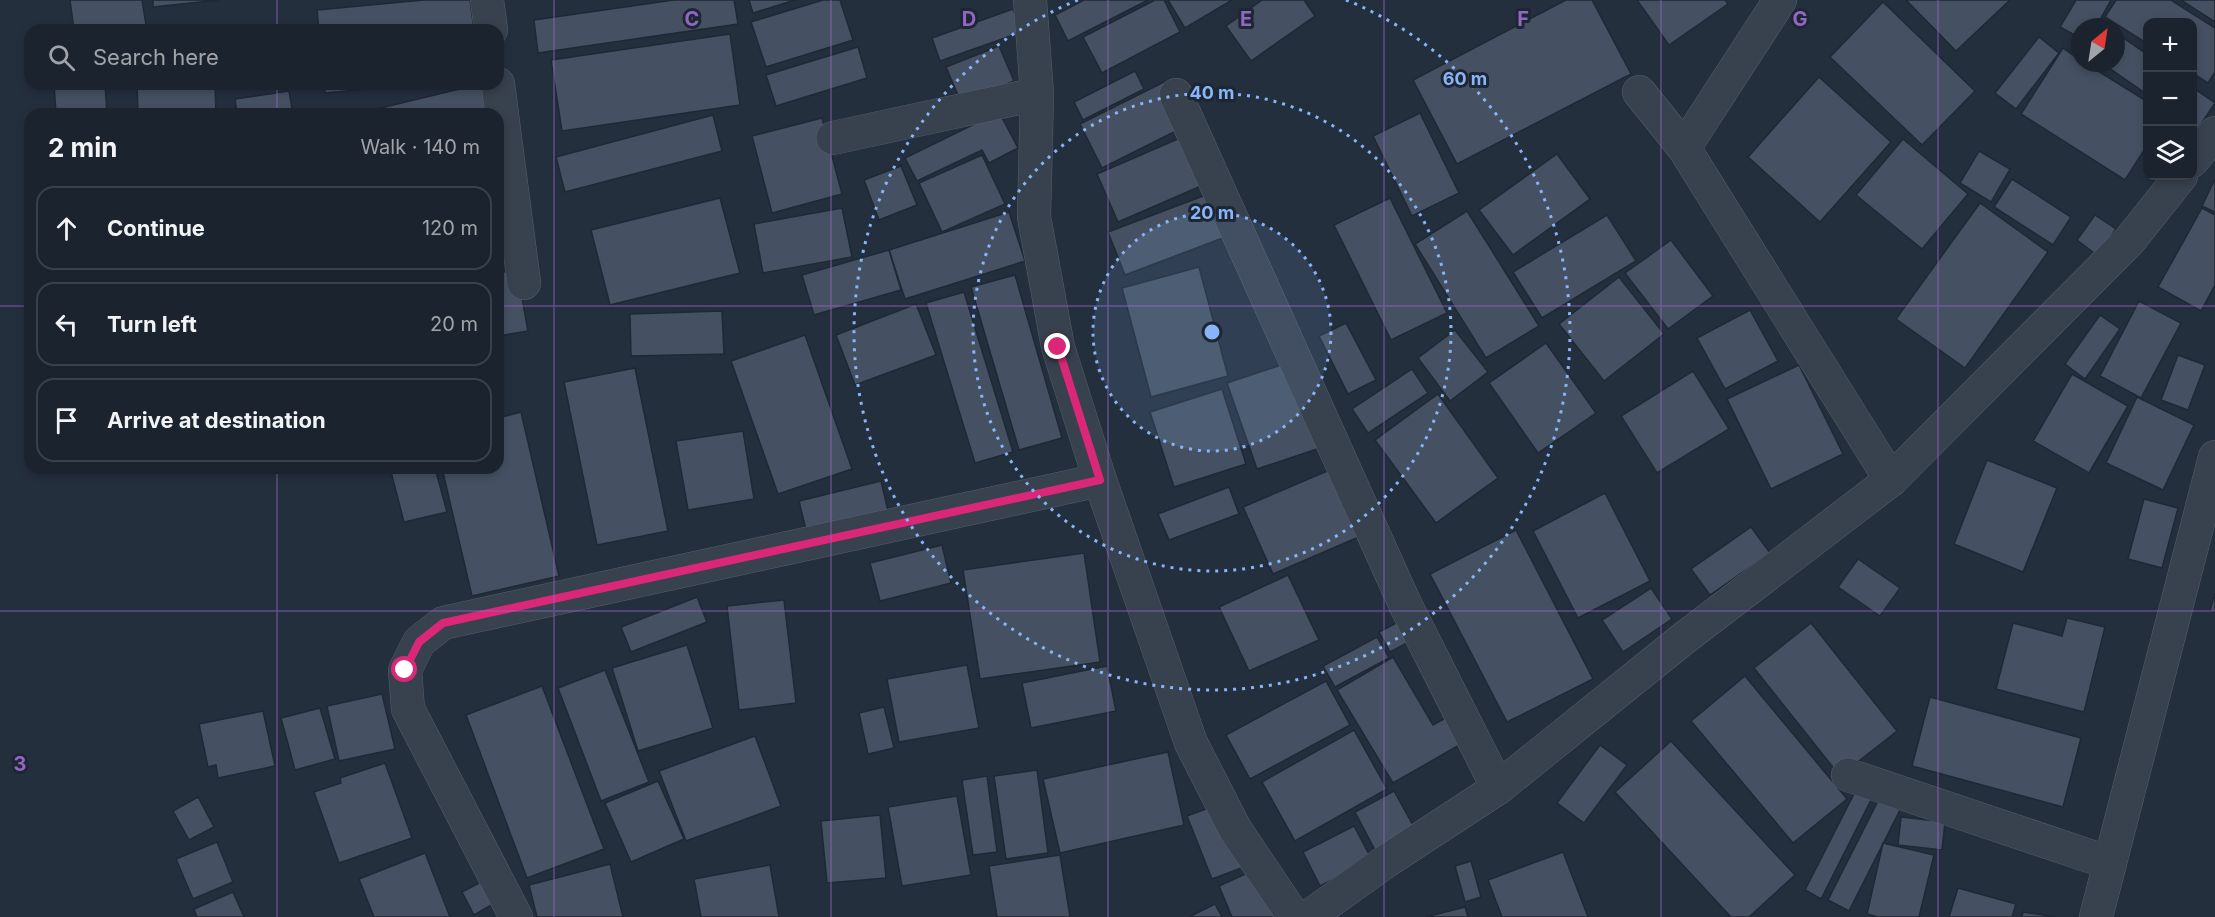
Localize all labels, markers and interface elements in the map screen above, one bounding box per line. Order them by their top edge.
text: C [685,7,699,31]
text: D [962,7,976,31]
text: E [1240,7,1252,31]
text: F [1517,7,1529,31]
text: G [1792,7,1808,31]
north arrow [2071,18,2125,72]
map controls [2143,18,2197,180]
button: + [2143,18,2197,72]
search box [24,24,504,90]
icon: search [45,41,78,74]
text: Search here [93,44,219,70]
text: 60 m [1443,68,1487,89]
button: − [2143,72,2197,126]
text: 40 m [1190,82,1235,103]
button: layers [2143,126,2197,180]
text: 2 min [48,132,118,163]
text: Walk · 140 m [360,135,480,159]
text: 20 m [1190,202,1234,223]
icon: ahead [50,212,83,245]
text: Continue [107,215,205,241]
text: 120 m [422,216,478,240]
icon: left [50,308,83,341]
text: Turn left [107,311,197,337]
text: 20 m [430,312,478,336]
centre of rings [1202,322,1222,342]
route end [1044,333,1070,359]
icon: arrive [50,404,83,437]
text: Arrive at destination [107,407,326,433]
route start [391,656,417,682]
text: 3 [14,752,26,776]

